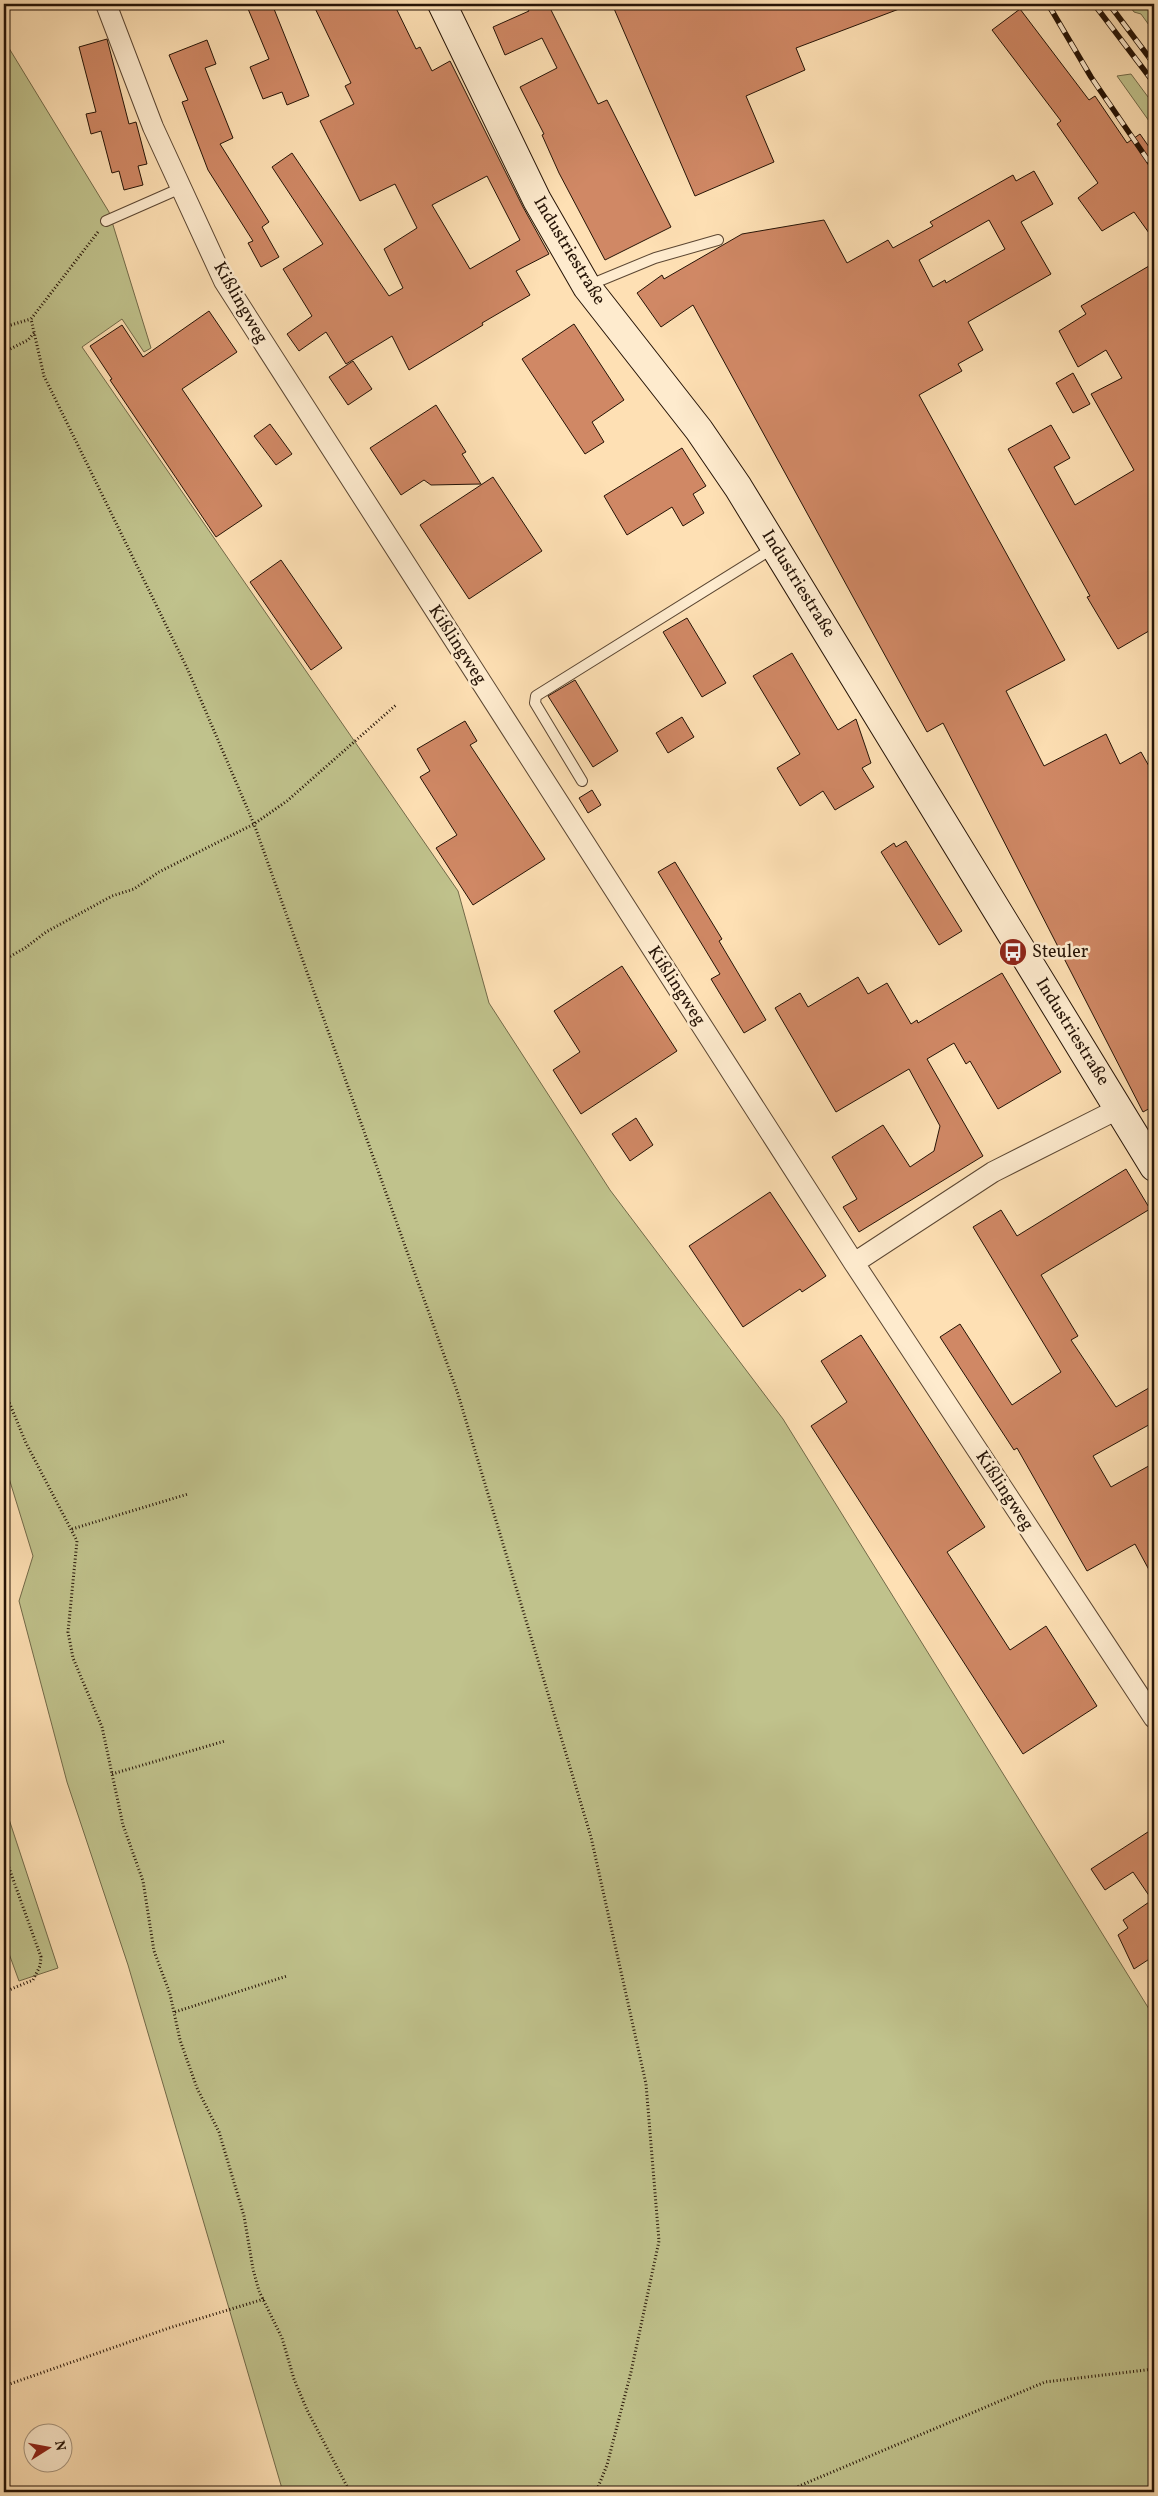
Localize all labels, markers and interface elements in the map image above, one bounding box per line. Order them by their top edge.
street label: Industriestraße [527,192,611,310]
street label: Kißlingweg [207,258,273,348]
street label: Industriestraße [755,525,841,643]
street label: Kißlingweg [422,600,492,690]
bus stop icon: Steuler [998,937,1028,967]
place label: Steuler [1032,940,1089,965]
street label: Kißlingweg [641,941,711,1031]
street label: Industriestraße [1029,973,1115,1091]
street label: Kißlingweg [969,1446,1039,1536]
north arrow [22,2424,72,2474]
text: N [49,2439,70,2453]

